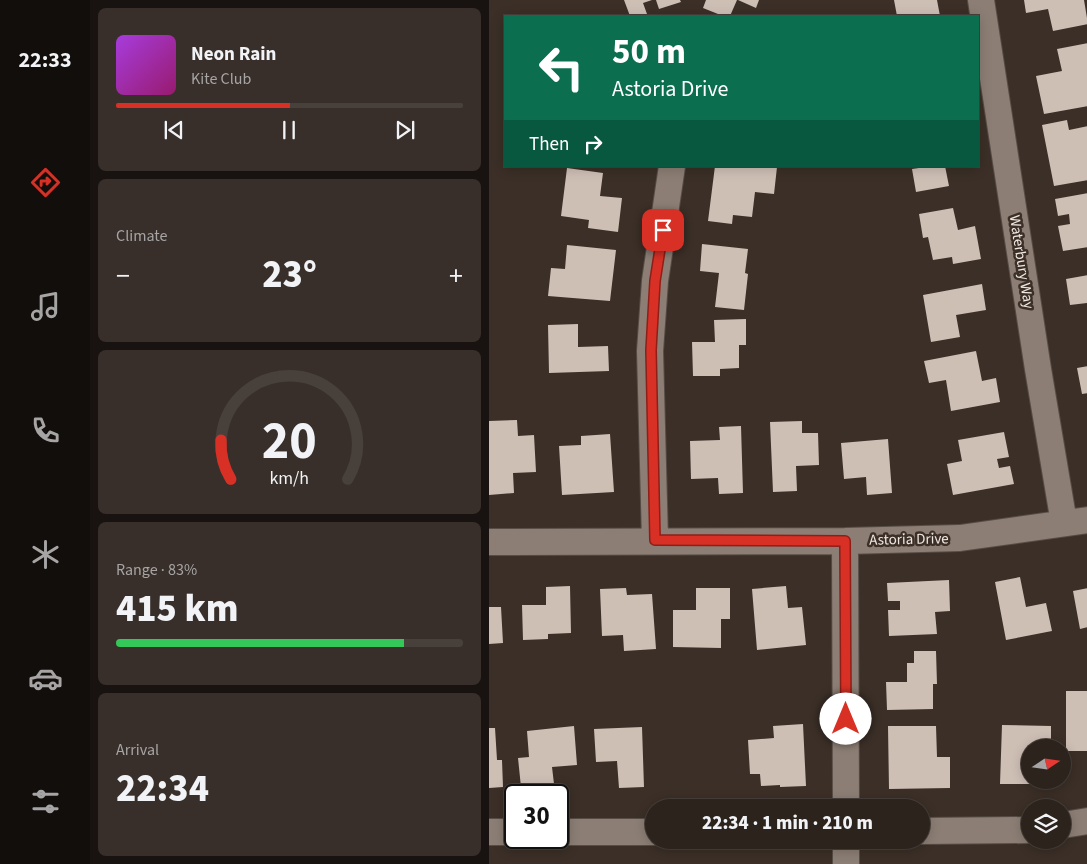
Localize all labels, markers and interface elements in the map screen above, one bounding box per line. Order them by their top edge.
text: 50 m [612,27,686,77]
icon: left [529,35,594,100]
text: Neon Rain [191,41,276,68]
text: 22:33 [18,44,72,76]
text: Kite Club [191,68,251,90]
text: Astoria Drive [612,73,729,105]
icon: previous [160,116,188,144]
icon: pause [275,116,303,144]
icon: next [391,116,419,144]
icon: right [579,130,607,158]
text: Then [529,131,569,158]
icon: directions [28,165,63,200]
pin [642,209,684,251]
street label: Waterbury Way [1004,214,1039,310]
icon: arrive [649,216,677,244]
text: Climate [116,225,167,247]
text: 23° [262,248,317,302]
text: − [116,256,130,296]
text: + [449,256,463,296]
icon: music [28,289,63,324]
text: 20 [262,405,317,479]
icon: phone [28,413,63,448]
text: km/h [270,466,309,491]
street label: Astoria Drive [869,528,949,551]
icon: climate [28,537,63,572]
text: Range · 83% [116,559,197,581]
text: 415 km [116,582,238,636]
icon: car [28,661,63,696]
position arrow [819,692,871,744]
text: Arrival [116,739,159,761]
north arrow [1021,739,1071,789]
map controls [1021,739,1071,849]
text: 22:34 [116,762,209,816]
icon: filters [28,784,63,819]
speed limit sign: 30 [504,784,569,849]
button: layers [1021,799,1071,849]
text: 22:34 · 1 min · 210 m [702,810,873,837]

